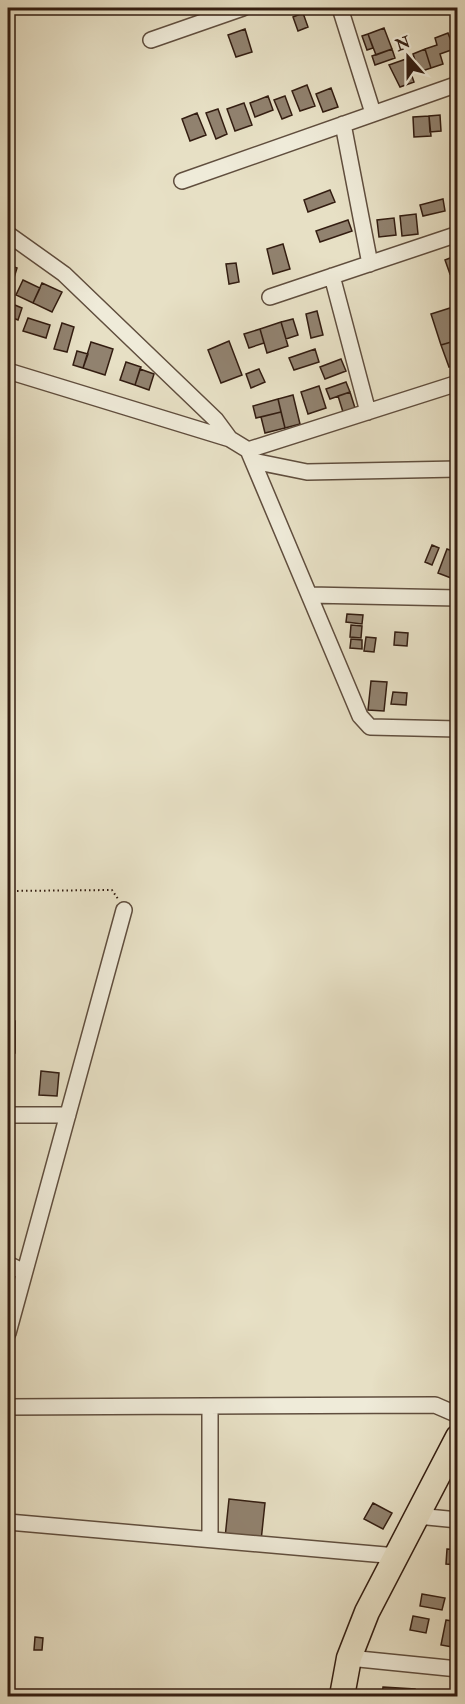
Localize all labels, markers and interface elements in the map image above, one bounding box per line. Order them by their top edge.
north arrow [378,27,438,87]
text: N [392,32,414,56]

